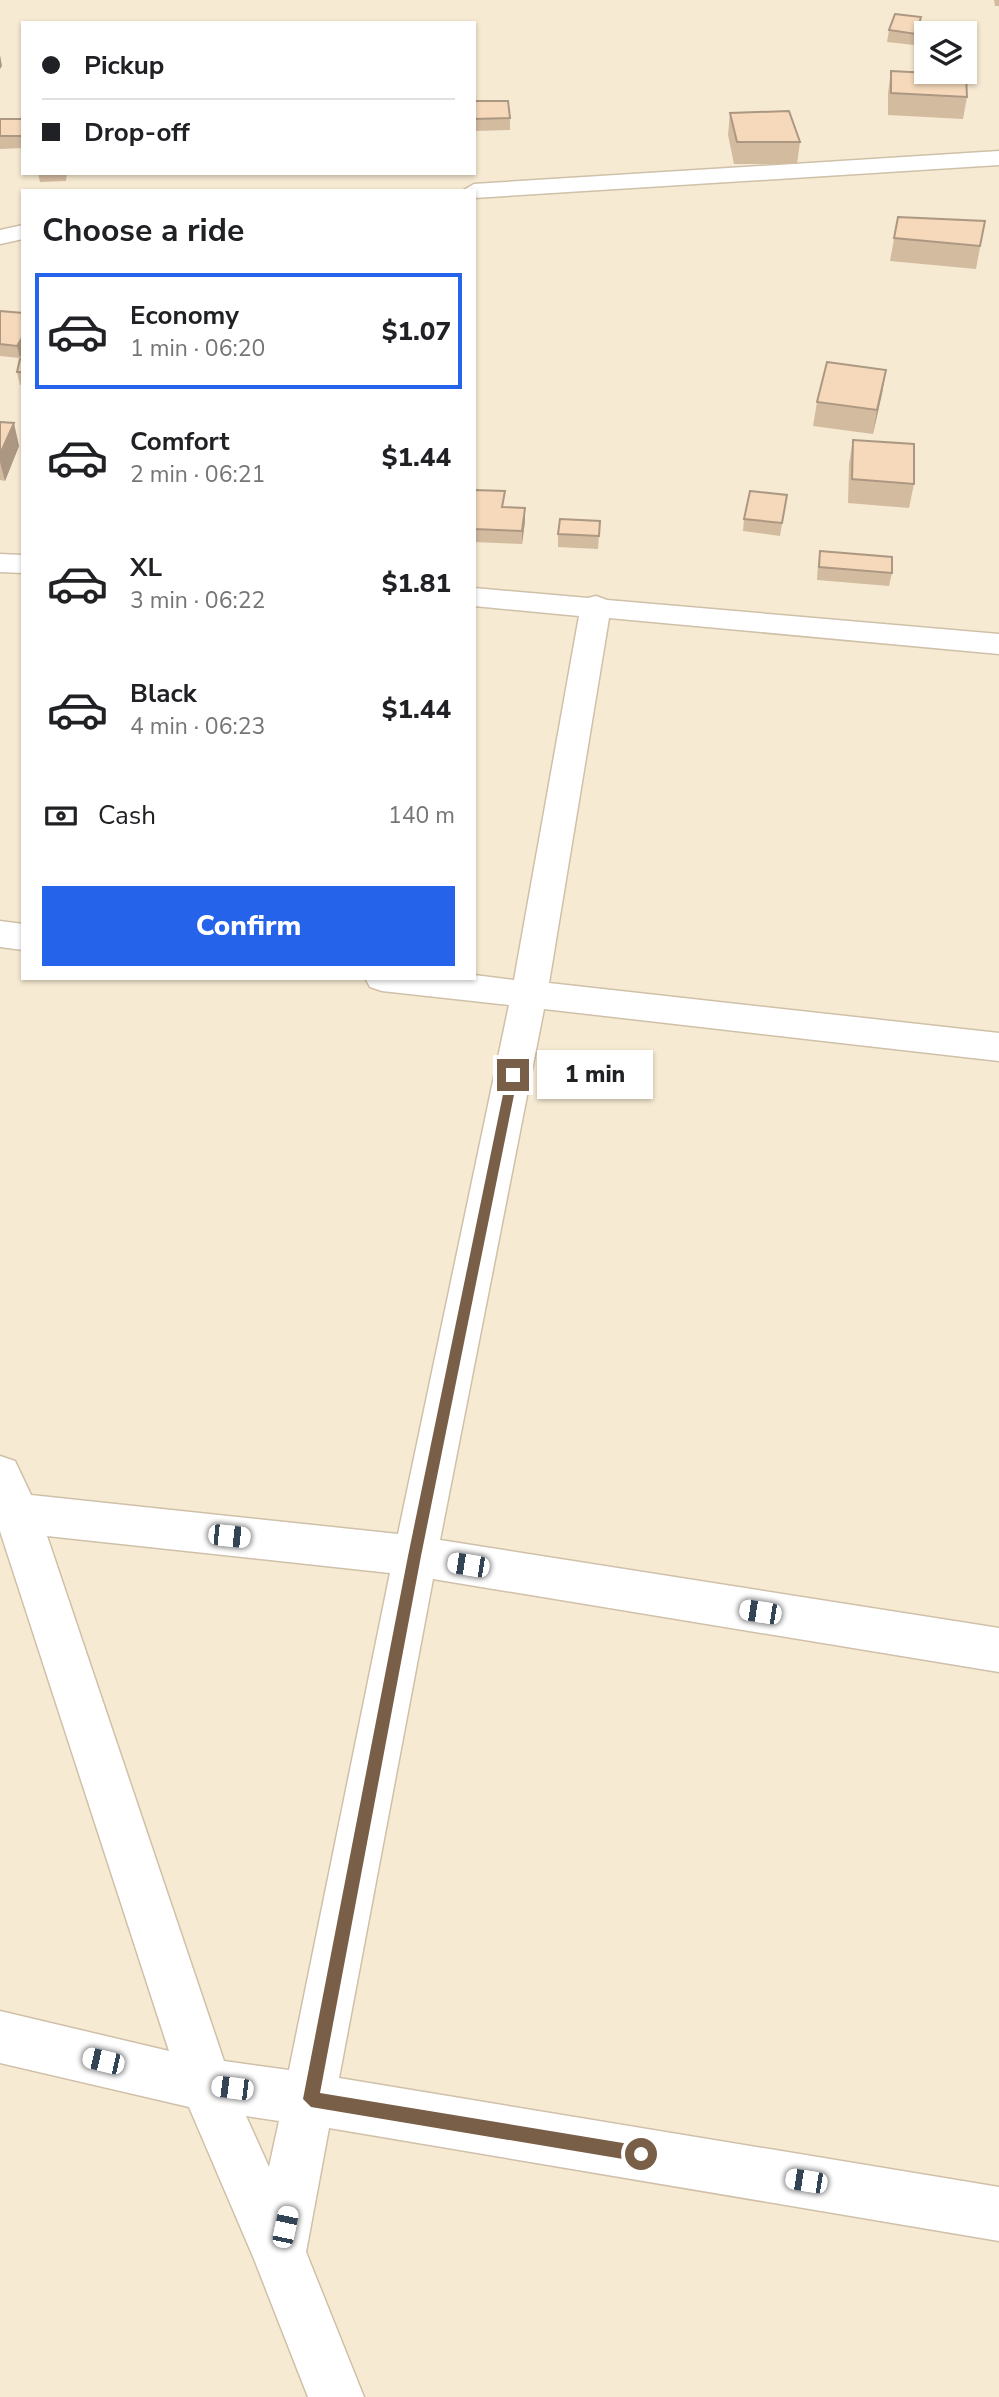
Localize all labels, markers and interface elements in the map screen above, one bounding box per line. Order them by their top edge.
map controls [914,21,977,84]
button: layers [914,21,977,84]
text: Pickup [84,48,164,83]
text: Drop-off [84,115,190,150]
text: Choose a ride [42,209,244,252]
text: Economy [130,298,239,333]
icon: car [46,300,109,363]
text: $1.07 [382,314,451,349]
text: 1 min · 06:20 [130,333,265,364]
text: Comfort [130,424,230,459]
icon: car [46,426,109,489]
text: $1.44 [382,440,451,475]
text: 2 min · 06:21 [130,459,265,490]
text: XL [130,550,162,585]
icon: car [46,552,109,615]
text: $1.81 [382,566,451,601]
text: 3 min · 06:22 [130,585,265,616]
text: Black [130,676,197,711]
icon: car [46,678,109,741]
text: $1.44 [382,692,451,727]
text: 4 min · 06:23 [130,711,265,742]
icon: cash [42,797,80,835]
text: Cash [98,798,156,833]
text: 140 m [388,800,455,831]
button: Confirm [42,886,455,966]
callout: 1 min [538,1050,653,1100]
route end [497,1059,529,1091]
text: 1 min [565,1059,625,1090]
car [208,1523,251,1549]
car [446,1551,491,1579]
car [738,1598,783,1626]
car [81,2046,126,2076]
car [210,2075,255,2101]
route start [625,2138,657,2170]
car [784,2167,829,2195]
car [271,2204,300,2250]

